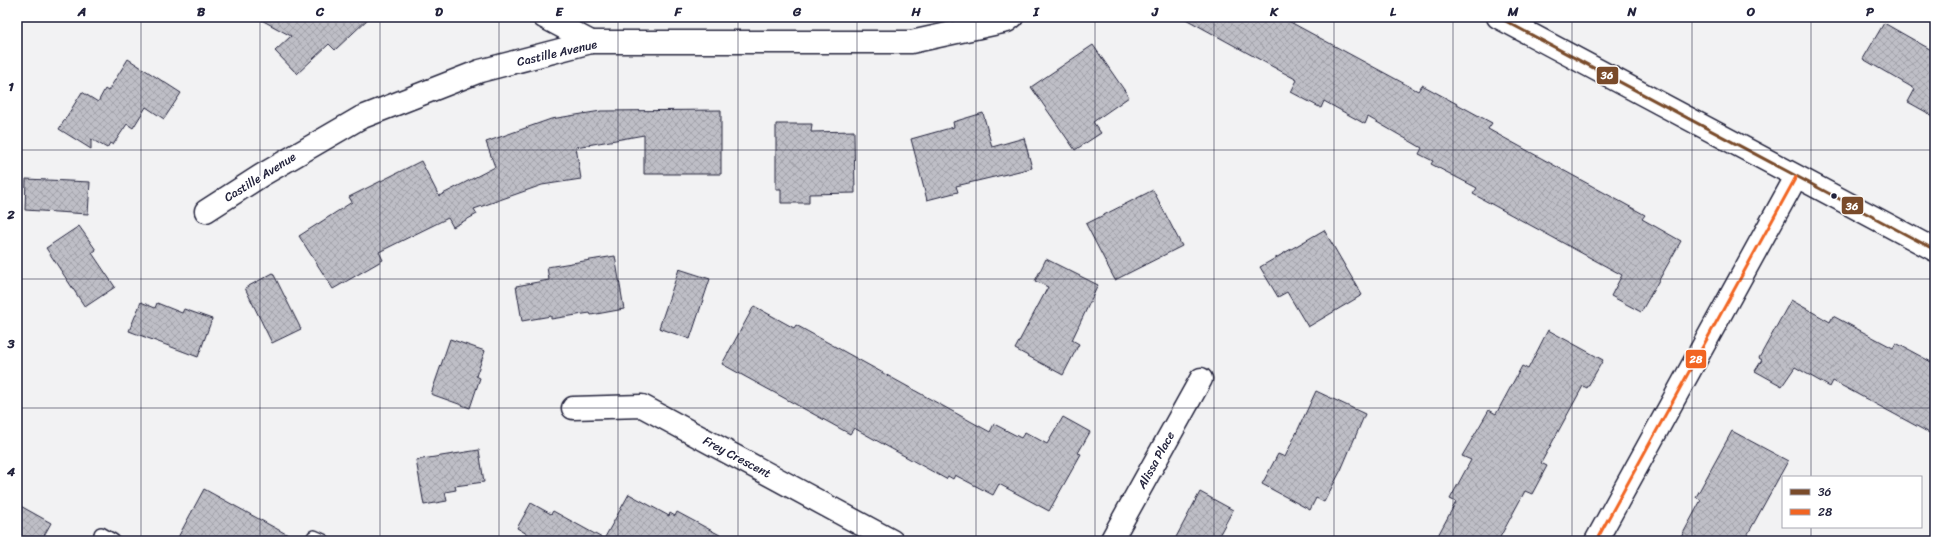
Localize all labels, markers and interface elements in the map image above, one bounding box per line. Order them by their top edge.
text: A [77,0,86,23]
text: B [197,0,206,23]
text: C [315,0,325,23]
text: D [435,0,443,23]
text: E [555,0,564,23]
text: F [673,0,682,23]
text: G [792,0,802,23]
text: H [910,0,921,23]
text: I [1032,0,1040,23]
text: J [1151,0,1159,23]
text: K [1269,0,1279,23]
text: L [1390,0,1397,23]
text: M [1507,0,1519,23]
text: N [1626,0,1637,23]
text: O [1746,0,1756,23]
text: P [1866,0,1874,23]
street label: Castille Avenue [515,33,599,73]
line badge: 36 [1596,66,1619,85]
text: 36 [1600,66,1613,85]
text: 1 [8,75,14,98]
street label: Castille Avenue [220,146,301,208]
unlabelled marker [1829,191,1839,201]
line badge: 36 [1841,196,1864,215]
text: 36 [1845,197,1858,216]
text: 2 [6,203,15,226]
text: 3 [6,332,15,355]
line badge: 28 [1685,349,1707,369]
text: 28 [1689,350,1703,369]
street label: Alissa Place [1131,427,1181,494]
street label: Frey Crescent [699,430,775,484]
text: 4 [6,460,16,483]
legend [1782,476,1922,528]
text: 36 [1818,481,1832,503]
text: 28 [1818,501,1832,523]

